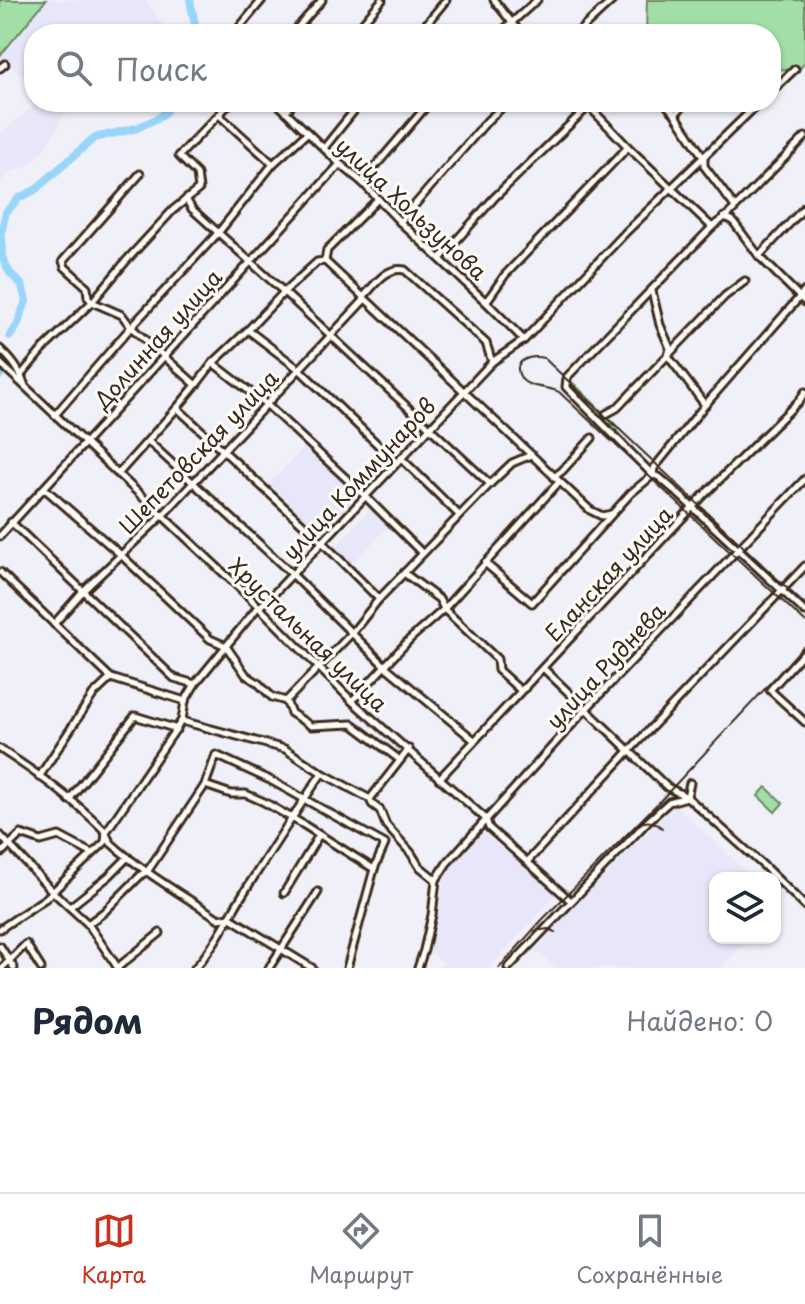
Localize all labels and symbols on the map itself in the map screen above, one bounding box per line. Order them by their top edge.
street label: улица Хользунова [329,129,495,287]
street label: Долинная улица [84,261,229,416]
street label: Шепетовская улица [111,361,285,541]
street label: улица Коммунаров [274,389,442,567]
street label: Еланская улица [536,498,680,648]
street label: Хрустальная улица [222,549,396,719]
street label: улица Руднева [538,594,673,736]

